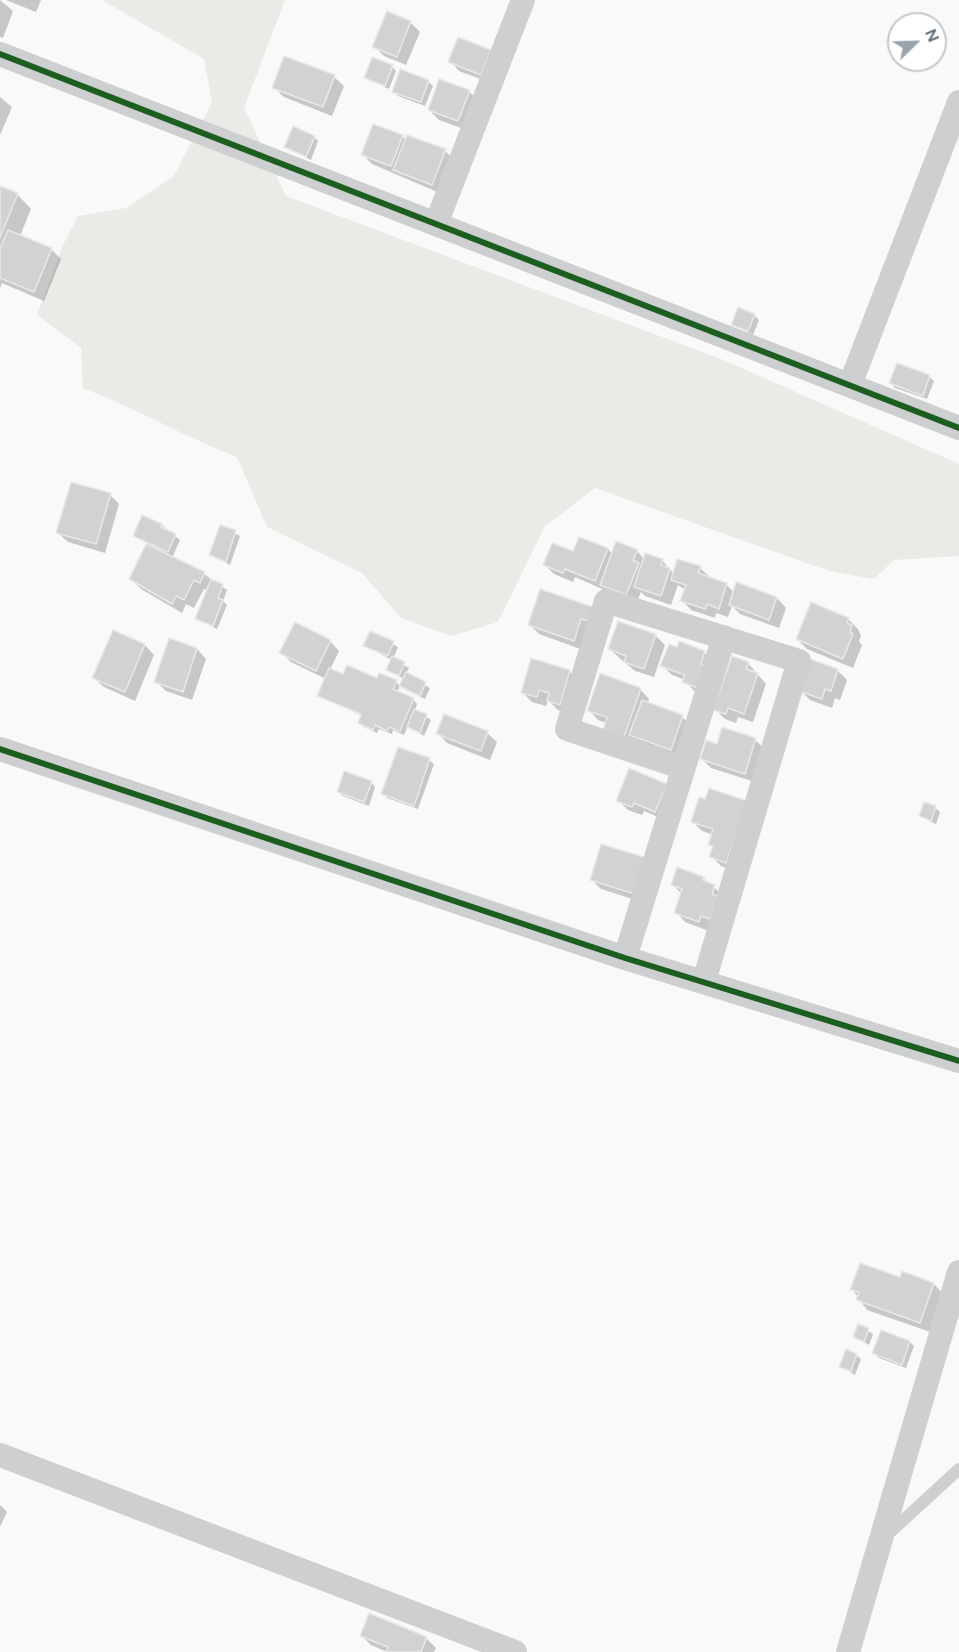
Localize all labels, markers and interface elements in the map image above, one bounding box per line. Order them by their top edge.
north arrow [887,12,947,72]
text: N [921,26,943,45]

